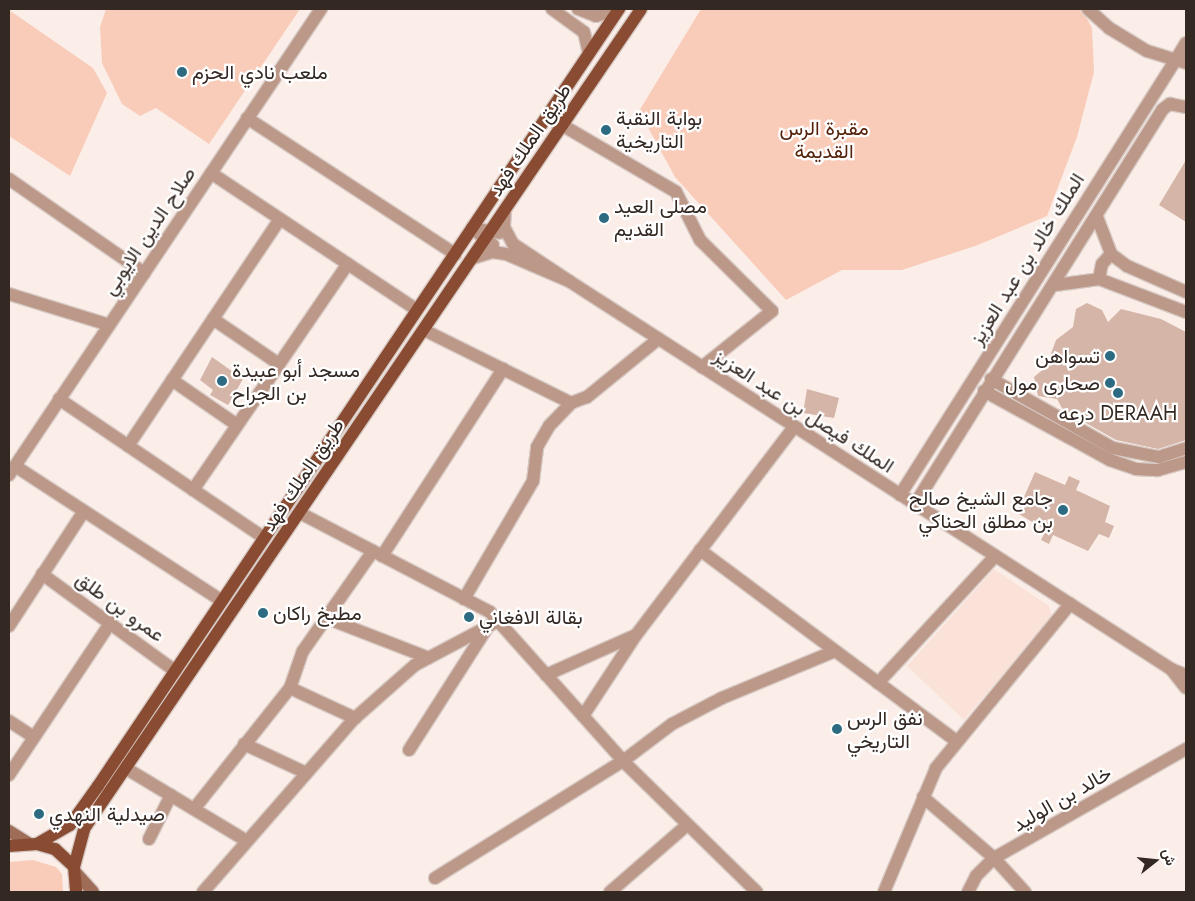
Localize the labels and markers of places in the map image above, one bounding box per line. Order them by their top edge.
place label: ملعب نادي الحزم [192,60,328,84]
marker: ملعب نادي الحزم [176,66,188,78]
place label: بوابة النقبة التاريخية [616,106,702,153]
marker: بوابة النقبة التاريخية [600,124,612,136]
place label: مصلى العيد القديم [614,195,707,242]
marker: مصلى العيد القديم [598,212,610,224]
place label: تسواهن [1035,344,1100,368]
marker: تسواهن [1104,350,1116,362]
place label: مسجد أبو عبيدة بن الجراح [232,358,360,405]
place label: صحارى مول [1005,371,1100,395]
marker: مسجد أبو عبيدة بن الجراح [216,375,228,387]
marker: صحارى مول [1104,377,1116,389]
marker: درعه DERAAH [1112,387,1124,399]
place label: درعه DERAAH [1059,401,1177,425]
place label: جامع الشيخ صالح بن مطلق الحناكي [909,486,1053,533]
marker: جامع الشيخ صالح بن مطلق الحناكي [1057,504,1069,516]
place label: مطبخ راكان [273,601,362,625]
place label: بقالة الافغاني [479,605,583,629]
marker: مطبخ راكان [257,607,269,619]
marker: بقالة الافغاني [463,611,475,623]
place label: نفق الرس التاريخي [847,706,923,753]
marker: نفق الرس التاريخي [831,723,843,735]
place label: صيدلية النهدي [49,802,165,826]
marker: صيدلية النهدي [33,808,45,820]

